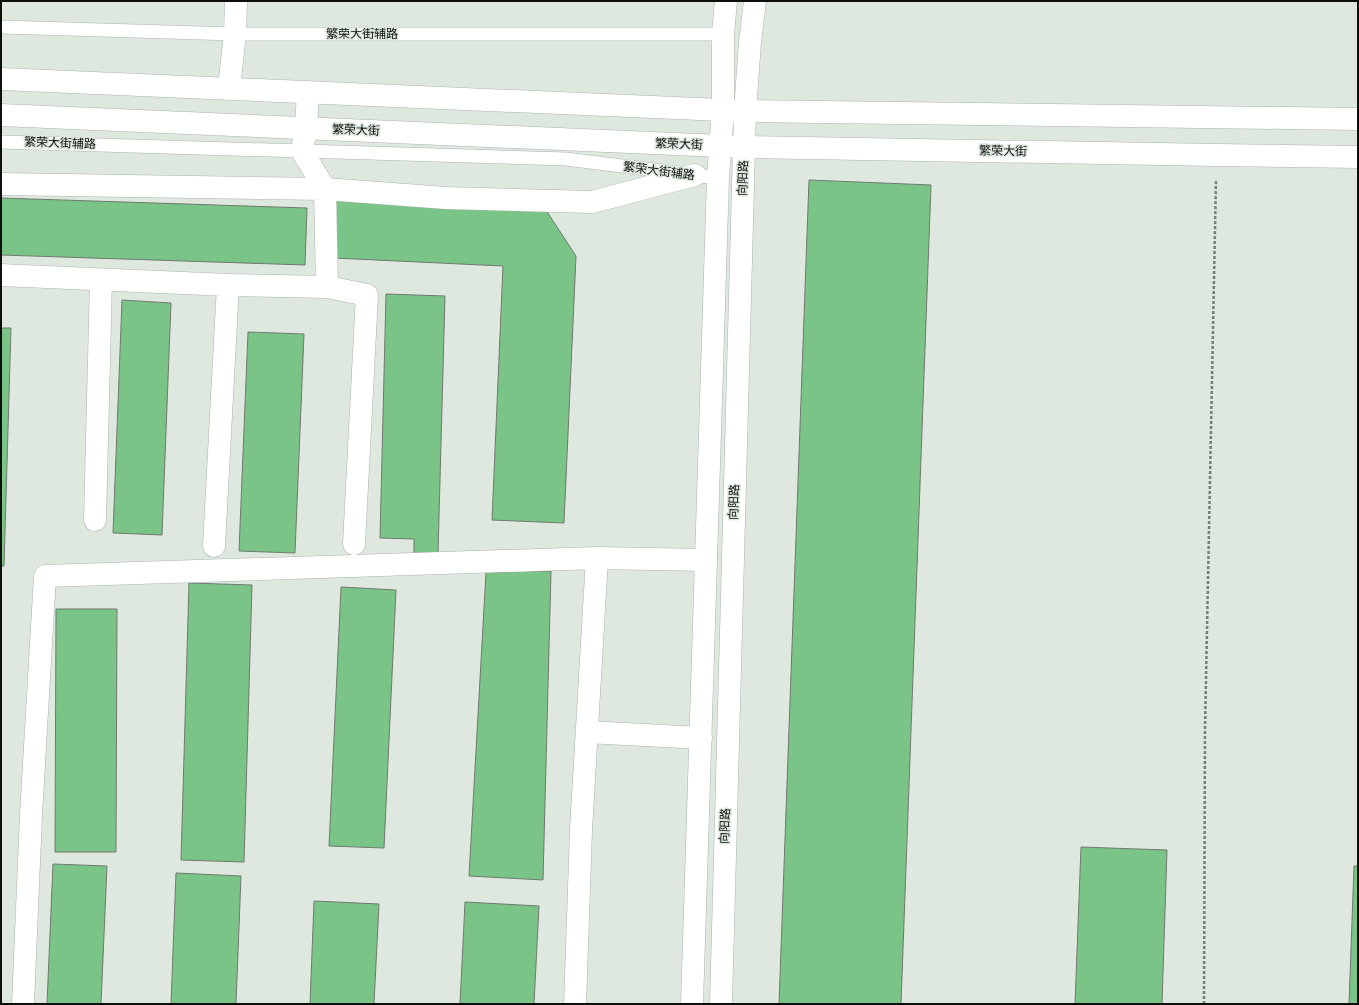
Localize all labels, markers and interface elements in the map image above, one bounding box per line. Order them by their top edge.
street label: 繁荣大街辅路 [326,26,398,41]
street label: 繁荣大街 [332,121,380,138]
street label: 繁荣大街辅路 [24,134,96,151]
street label: 繁荣大街 [655,135,703,152]
street label: 繁荣大街 [979,143,1027,158]
street label: 繁荣大街辅路 [622,159,696,182]
street label: 向阳路 [734,160,751,196]
street label: 向阳路 [725,484,742,520]
street label: 向阳路 [716,808,733,844]

